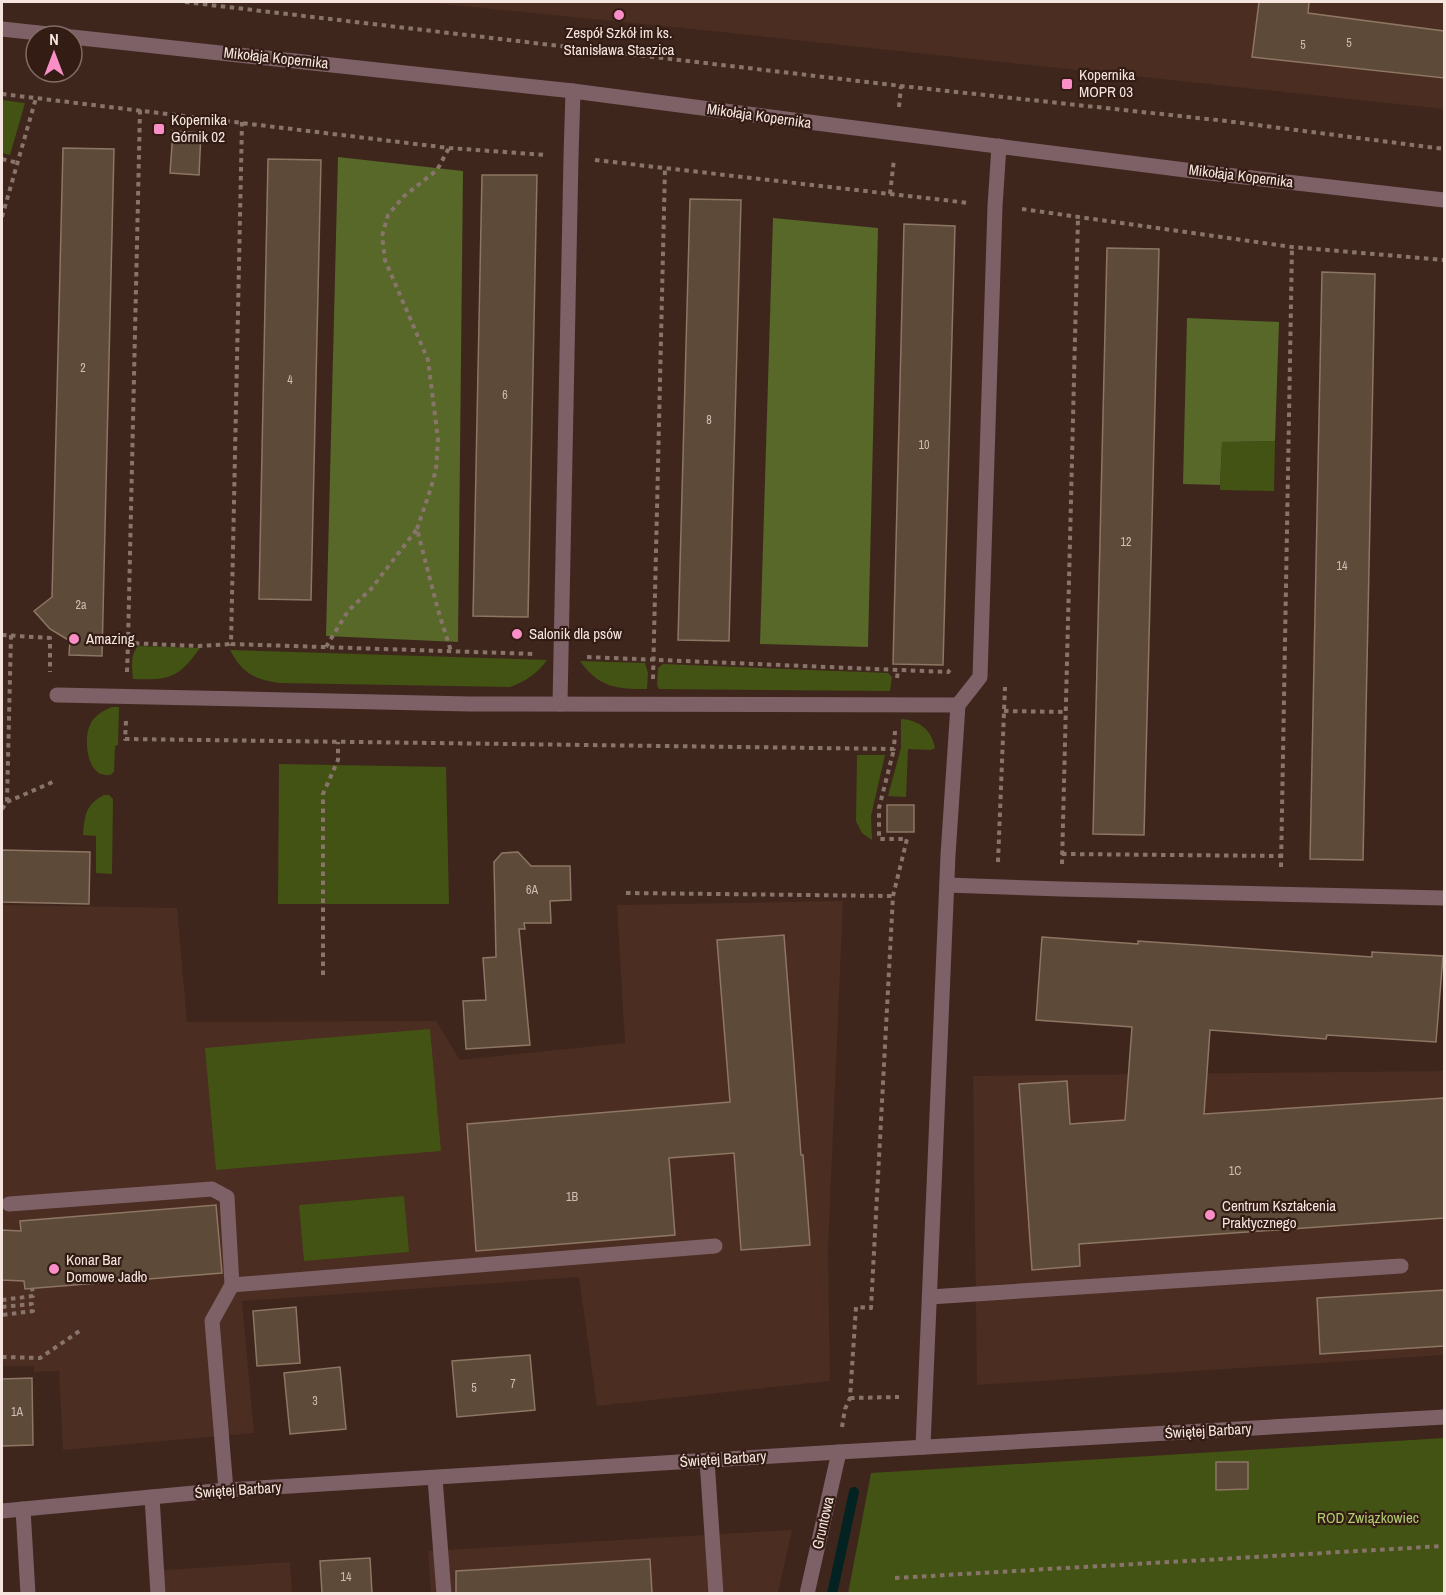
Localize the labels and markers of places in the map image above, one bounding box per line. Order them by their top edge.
marker: Zespół Szkół im ks. Stanisława Staszica [612,8,626,22]
place label: Zespół Szkół im ks. Stanisława Staszica [564,22,675,60]
place label: Kopernika MOPR 03 [1079,64,1135,102]
marker: Kopernika MOPR 03 [1060,77,1074,91]
place label: Kopernika Górnik 02 [171,109,227,147]
marker: Kopernika Górnik 02 [152,122,166,136]
place label: Salonik dla psów [529,623,622,644]
marker: Salonik dla psów [510,627,524,641]
place label: Amazing [85,628,135,649]
marker: Amazing [67,632,81,646]
place label: Centrum Kształcenia Praktycznego [1222,1195,1336,1233]
marker: Centrum Kształcenia Praktycznego [1203,1208,1217,1222]
place label: Konar Bar Domowe Jadło [66,1249,148,1287]
marker: Konar Bar Domowe Jadło [47,1262,61,1276]

